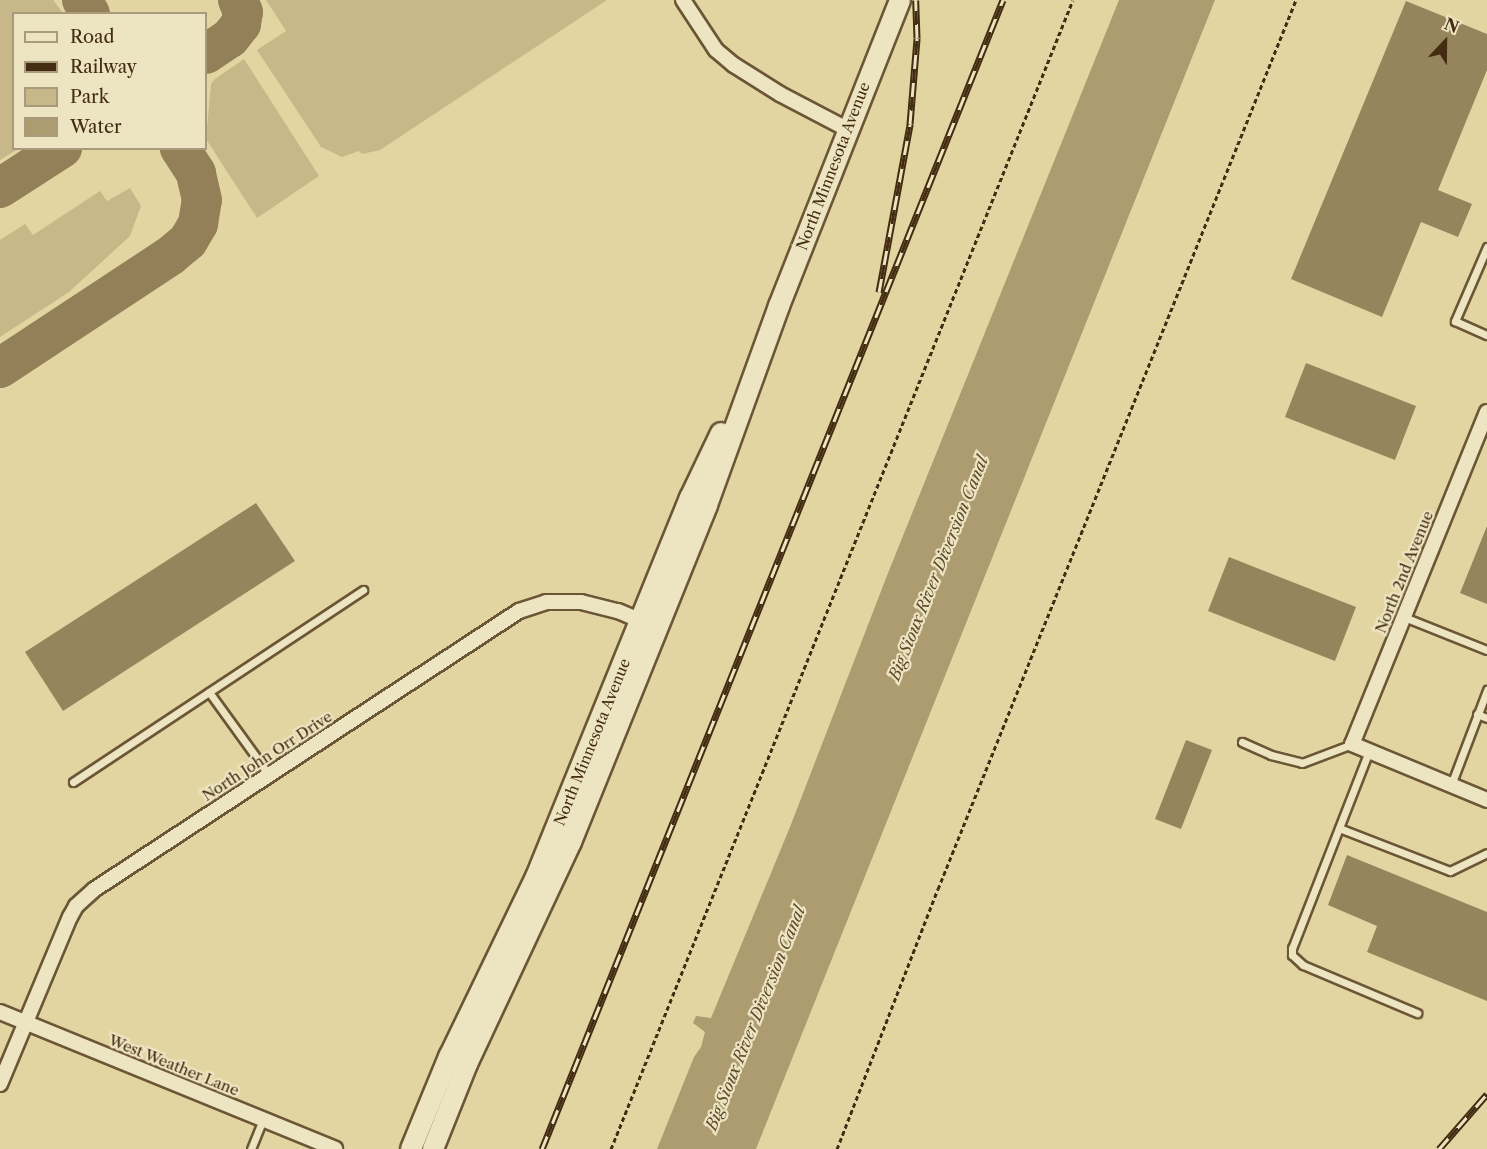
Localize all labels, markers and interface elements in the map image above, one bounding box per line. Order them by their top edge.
legend [12,12,207,150]
north arrow [1415,12,1475,72]
text: N [1442,13,1462,37]
text: Road [70,26,115,48]
text: Railway [70,56,137,78]
street label: North Minnesota Avenue [792,79,874,253]
text: Park [70,86,109,108]
text: Water [70,116,122,138]
water label: Big Sioux River Diversion Canal [884,453,992,683]
street label: North 2nd Avenue [1371,508,1437,636]
street label: North Minnesota Avenue [550,655,634,829]
street label: North John Orr Drive [199,707,335,805]
water label: Big Sioux River Diversion Canal [701,903,809,1133]
street label: West Weather Lane [106,1030,242,1100]

